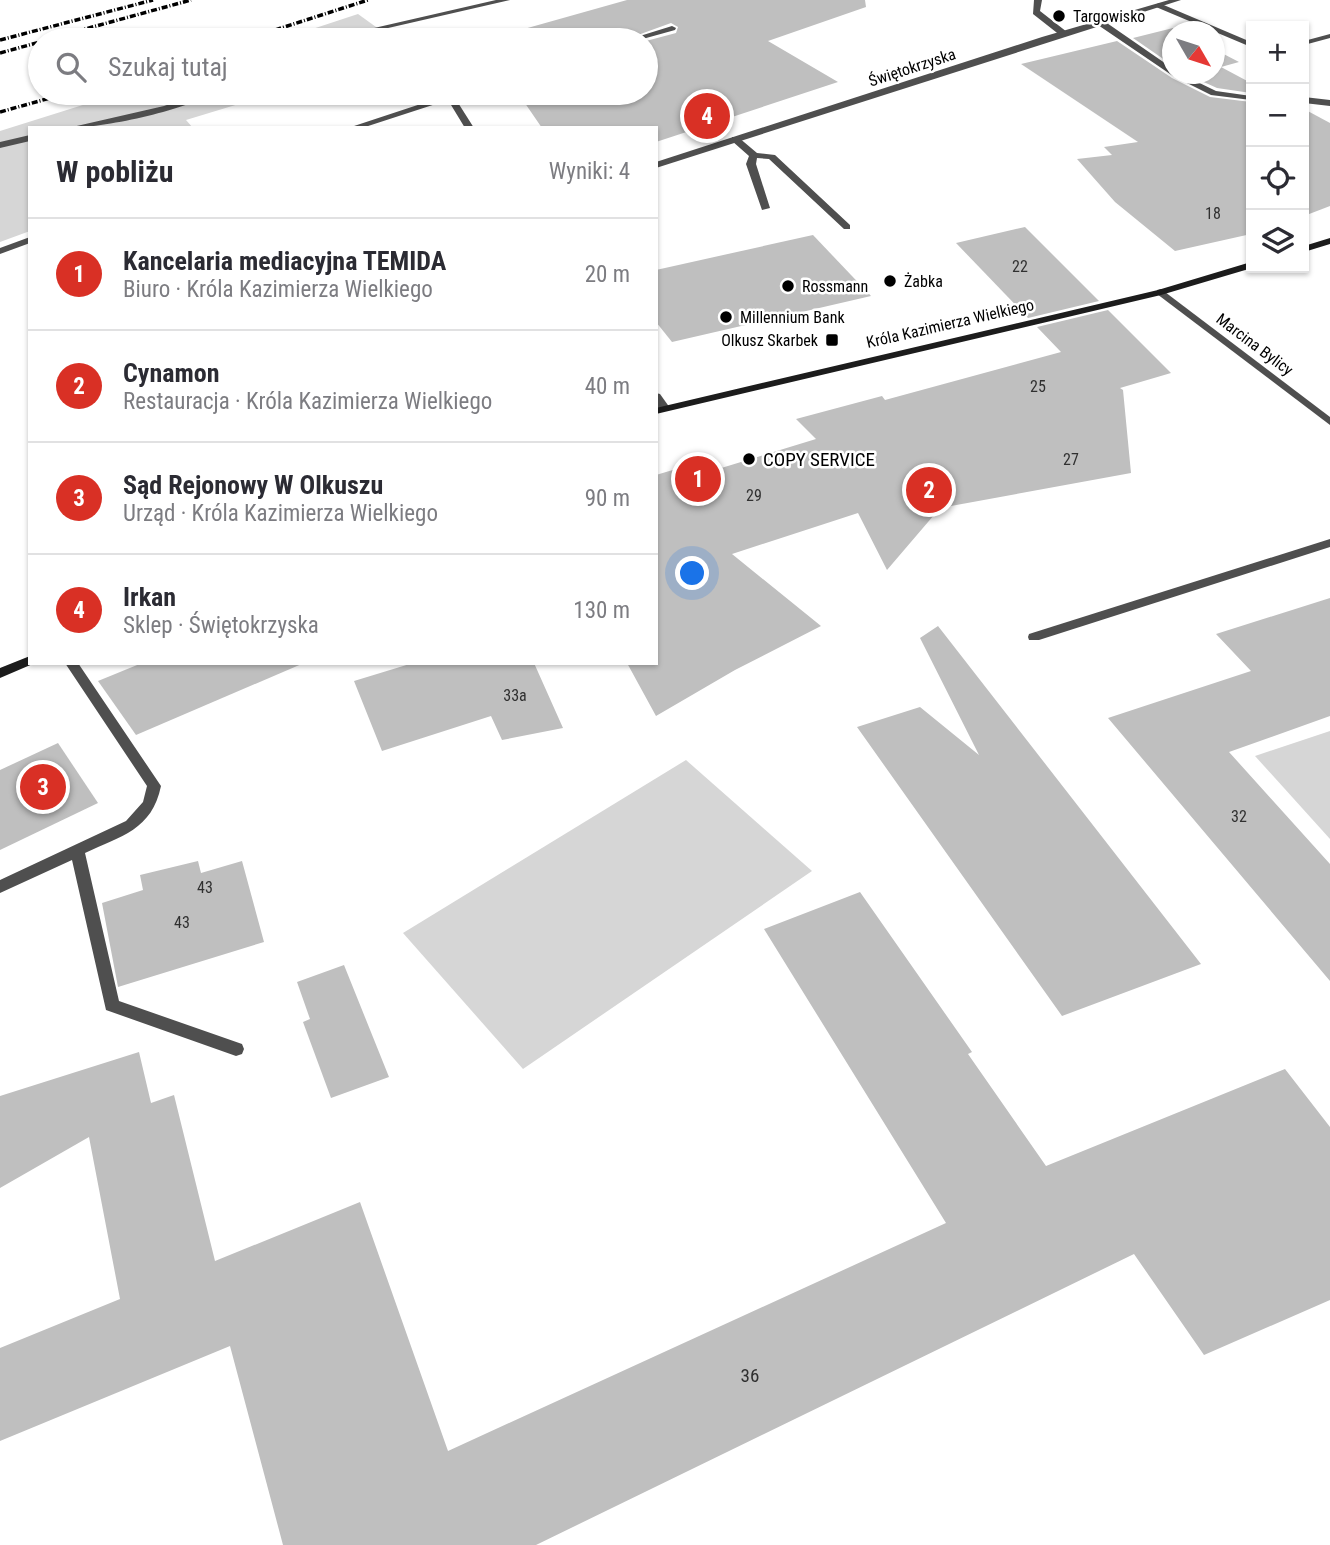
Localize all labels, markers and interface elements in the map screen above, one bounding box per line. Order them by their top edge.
place label: Targowisko [1073,7,1145,26]
marker: Targowisko [1051,8,1067,24]
north arrow [1162,21,1225,84]
map controls [1246,21,1309,273]
button: + [1246,21,1309,84]
search box [28,28,658,105]
street label: Świętokrzyska [866,44,958,90]
icon: search [52,48,90,86]
text: Szukaj tutaj [108,52,228,82]
button: − [1246,84,1309,147]
pin: 4 [684,90,730,142]
button: locate [1246,147,1309,210]
text: W pobliżu [56,154,173,189]
text: Wyniki: 4 [549,158,630,185]
house number: 18 [1205,204,1221,223]
button: layers [1246,210,1309,273]
text: Kancelaria mediacyjna TEMIDA [123,246,446,276]
house number: 22 [1012,257,1028,276]
text: 1 [73,261,85,288]
text: 20 m [585,261,630,288]
place label: Żabka [904,272,943,291]
marker: Żabka [882,273,898,289]
text: Biuro · Króla Kazimierza Wielkiego [123,276,433,303]
place label: Rossmann [802,277,868,296]
marker: Rossmann [780,278,796,294]
street label: Króla Kazimierza Wielkiego [864,295,1036,352]
place label: Millennium Bank [740,308,845,327]
marker: Millennium Bank [718,309,734,325]
street label: Marcina Bylicy [1212,309,1297,380]
place label: Olkusz Skarbek [721,331,819,350]
marker: Olkusz Skarbek [824,332,840,348]
text: Cynamon [123,358,219,388]
text: 2 [73,373,85,400]
text: 40 m [585,373,630,400]
house number: 25 [1030,377,1046,396]
text: Restauracja · Króla Kazimierza Wielkiego [123,388,492,415]
place label: COPY SERVICE [763,448,875,471]
house number: 27 [1063,450,1079,469]
marker: COPY SERVICE [741,451,757,467]
pin: 1 [675,453,721,505]
pin: 2 [906,464,952,516]
text: Sąd Rejonowy W Olkuszu [123,470,383,500]
text: 3 [73,485,85,512]
text: 90 m [585,485,630,512]
house number: 29 [746,486,762,505]
text: Urząd · Króla Kazimierza Wielkiego [123,500,438,527]
your location [675,556,709,590]
text: Irkan [123,582,176,612]
text: 4 [73,597,85,624]
text: 130 m [573,597,630,624]
text: Sklep · Świętokrzyska [123,612,319,639]
house number: 33a [503,686,527,705]
pin: 3 [20,761,66,813]
house number: 32 [1231,807,1247,826]
house number: 43 [197,878,213,897]
house number: 43 [174,913,190,932]
house number: 36 [741,1364,759,1387]

